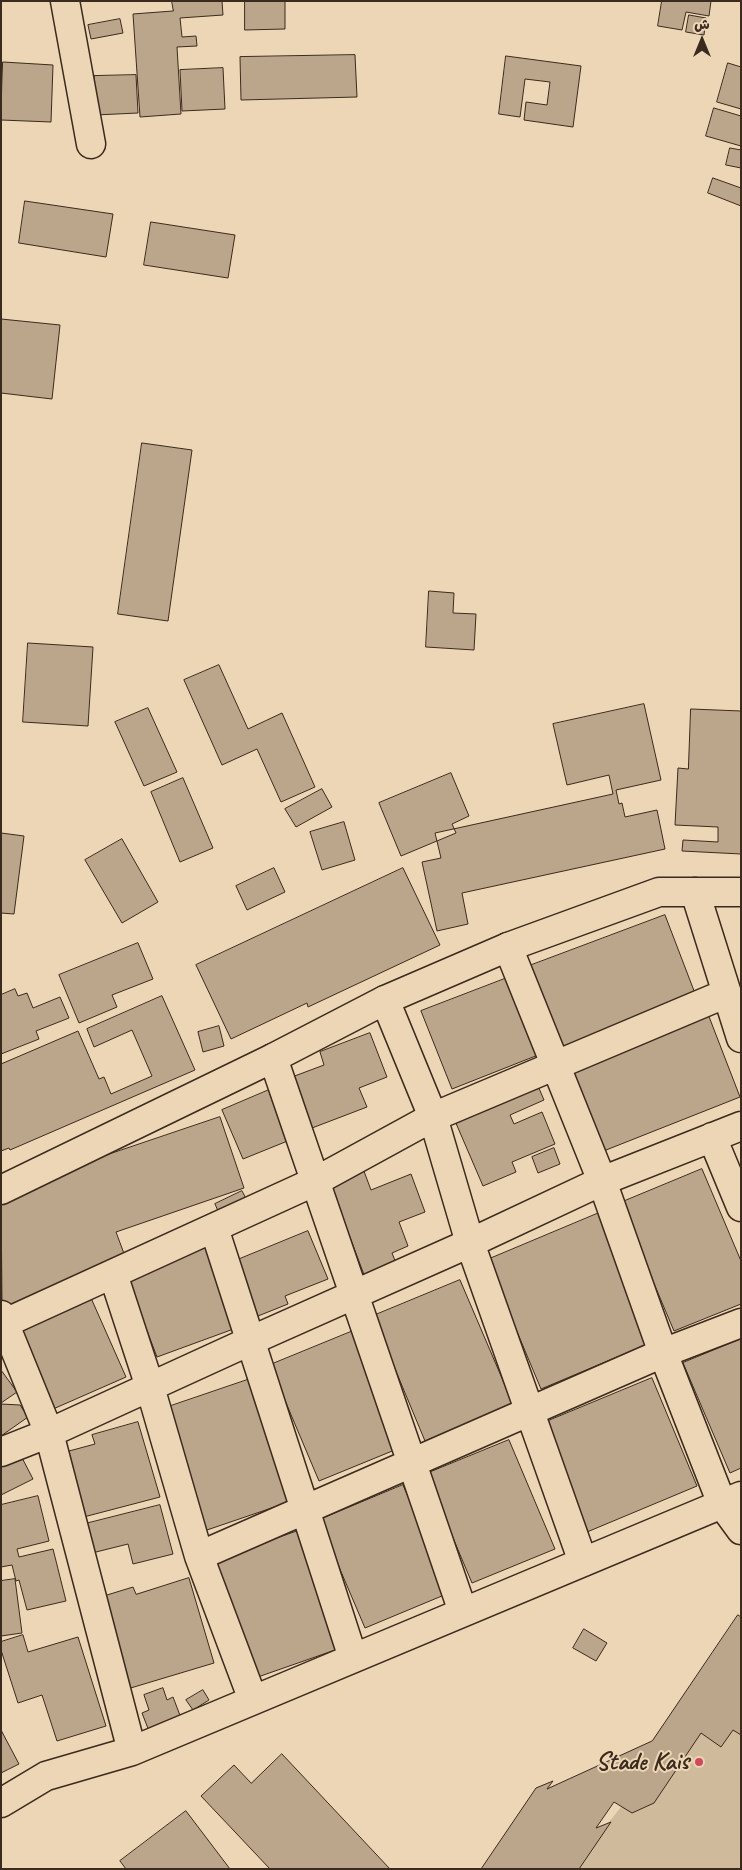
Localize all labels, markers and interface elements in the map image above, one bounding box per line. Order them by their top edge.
north arrow [677,15,727,65]
text: ش [694,16,710,33]
place label: Stade Kais [596,1747,689,1777]
marker: Stade Kais [693,1756,705,1768]

